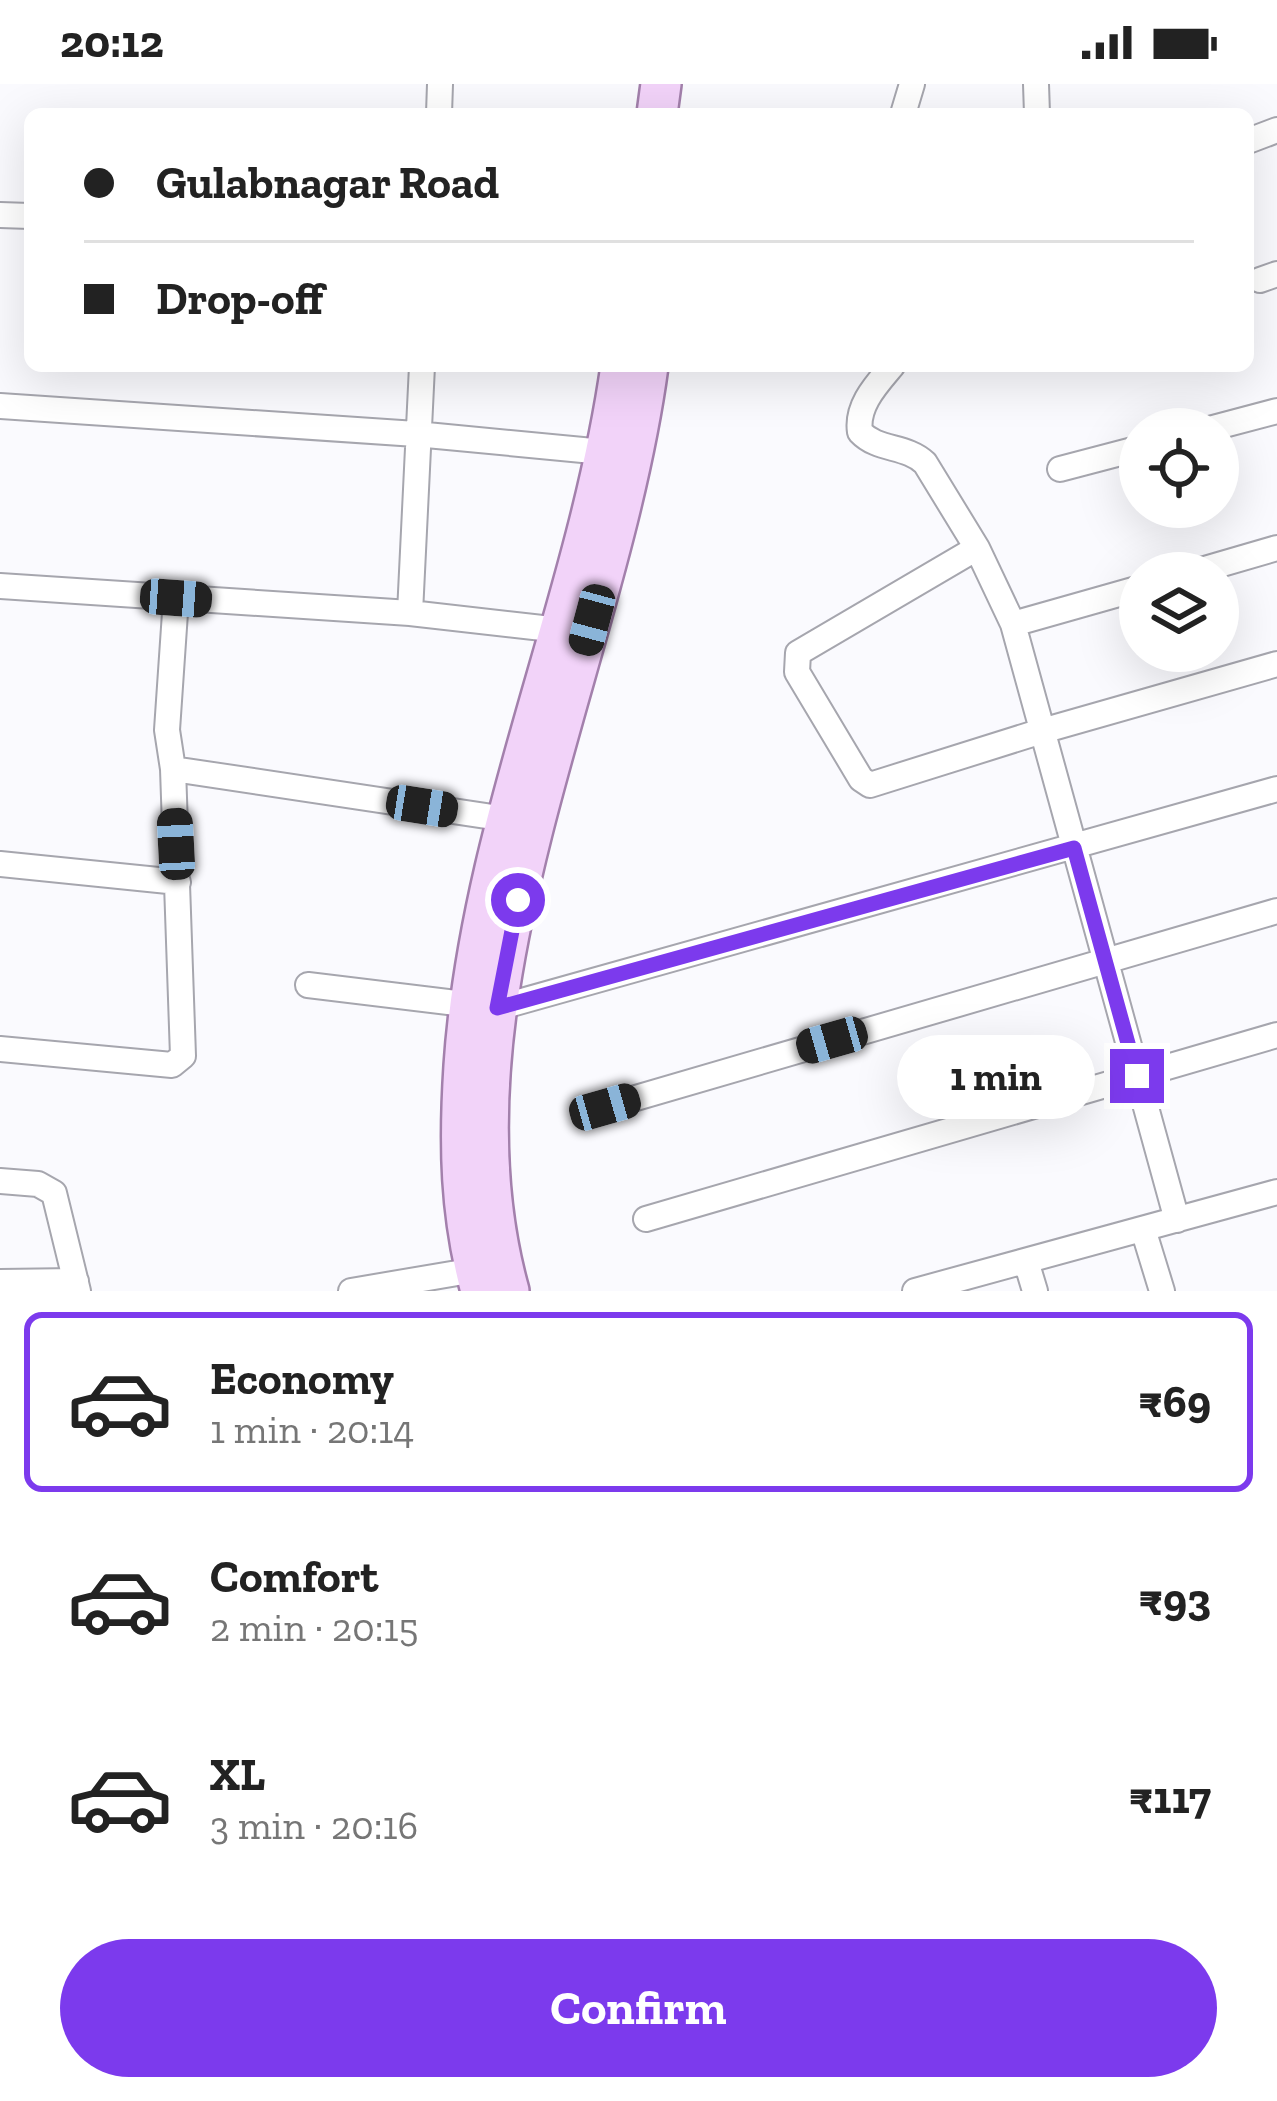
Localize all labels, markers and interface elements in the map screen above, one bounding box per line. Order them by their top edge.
text: 20:12 [60,15,164,69]
text: Gulabnagar Road [156,156,499,210]
text: Drop-off [156,272,324,326]
map controls [1119,408,1239,672]
button: locate [1119,408,1239,528]
button: layers [1119,552,1239,672]
car [139,578,213,618]
car [565,581,619,659]
car [384,783,460,829]
car [156,807,196,881]
route start [491,873,545,927]
car [792,1013,872,1067]
callout: 1 min [897,1034,1095,1118]
route end [1110,1049,1164,1103]
text: 1 min [950,1053,1042,1100]
car [565,1080,645,1134]
icon: car [66,1348,174,1456]
text: Economy [210,1352,394,1406]
text: ₹69 [1139,1375,1211,1429]
text: 1 min · 20:14 [210,1406,414,1453]
icon: car [66,1546,174,1654]
text: Comfort [210,1550,378,1604]
text: ₹93 [1139,1573,1211,1627]
text: 2 min · 20:15 [210,1604,418,1651]
icon: car [66,1744,174,1852]
text: XL [210,1748,265,1802]
text: ₹117 [1129,1771,1211,1825]
text: 3 min · 20:16 [210,1802,418,1849]
button: Confirm [60,1939,1217,2077]

